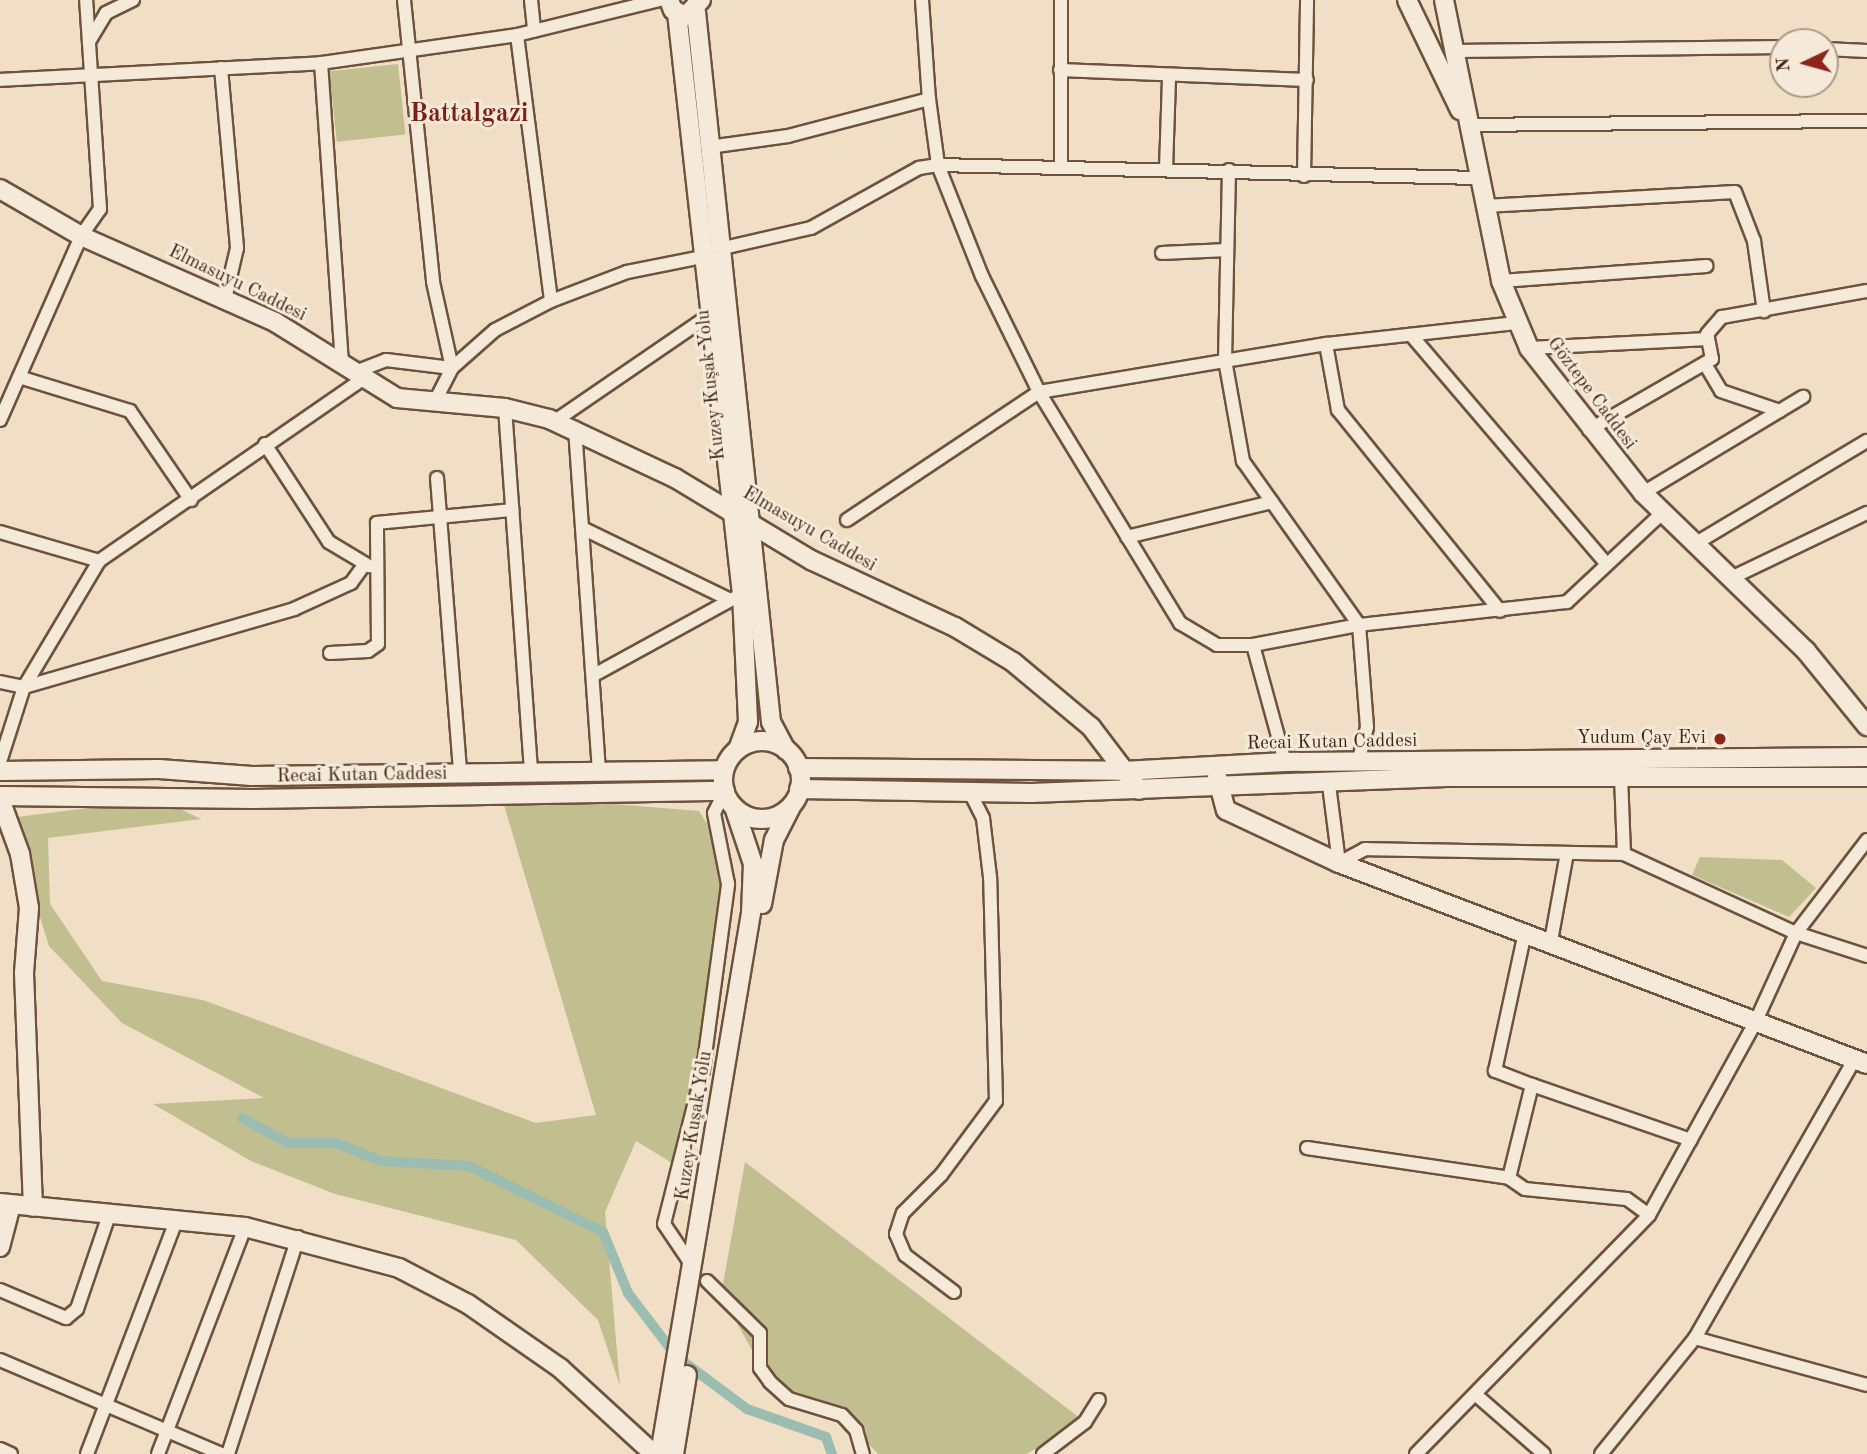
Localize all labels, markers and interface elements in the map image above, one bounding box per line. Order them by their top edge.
north arrow [1769,28,1839,98]
text: N [1774,57,1795,73]
district label: Battalgazi [409,99,529,131]
street label: Elmasuyu Caddesi [164,241,310,327]
street label: Kuzey Kuşak Yolu [693,308,731,462]
street label: Göztepe Caddesi [1541,333,1641,455]
street label: Elmasuyu Caddesi [738,482,880,578]
place label: Yudum Çay Evi [1577,728,1706,750]
street label: Recai Kutan Caddesi [1246,730,1418,756]
marker: Yudum Çay Evi [1712,731,1728,747]
street label: Recai Kutan Caddesi [276,763,448,789]
street label: Kuzey Kuşak Yolu [672,1049,718,1203]

